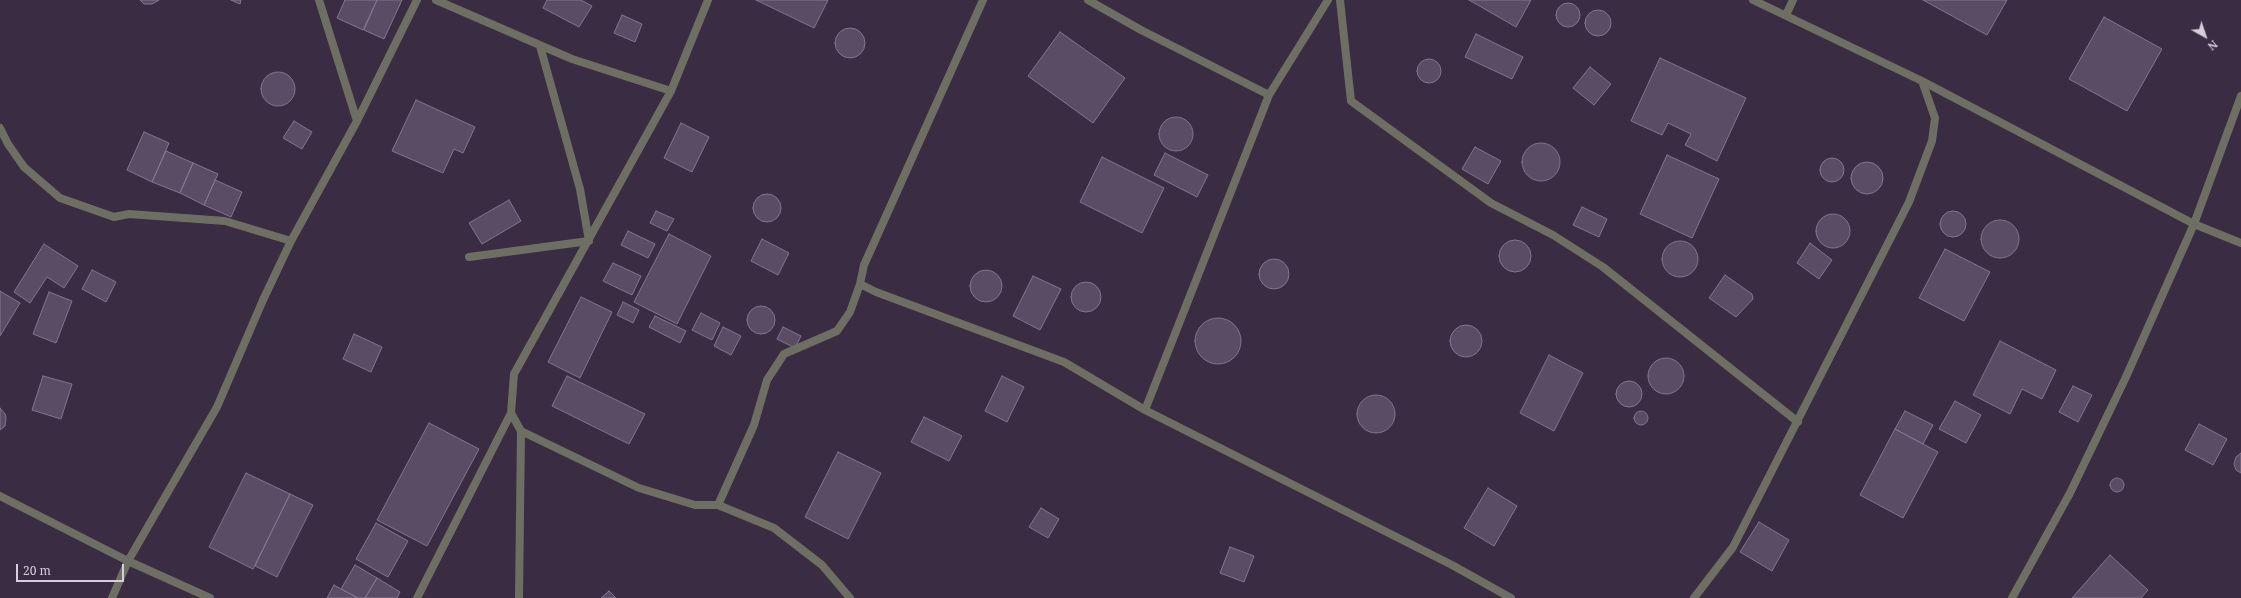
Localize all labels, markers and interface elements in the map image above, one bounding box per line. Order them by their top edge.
north arrow [2185,16,2225,56]
text: N [2205,37,2221,54]
scale bar [18,556,126,582]
text: 20 m [23,562,51,579]

